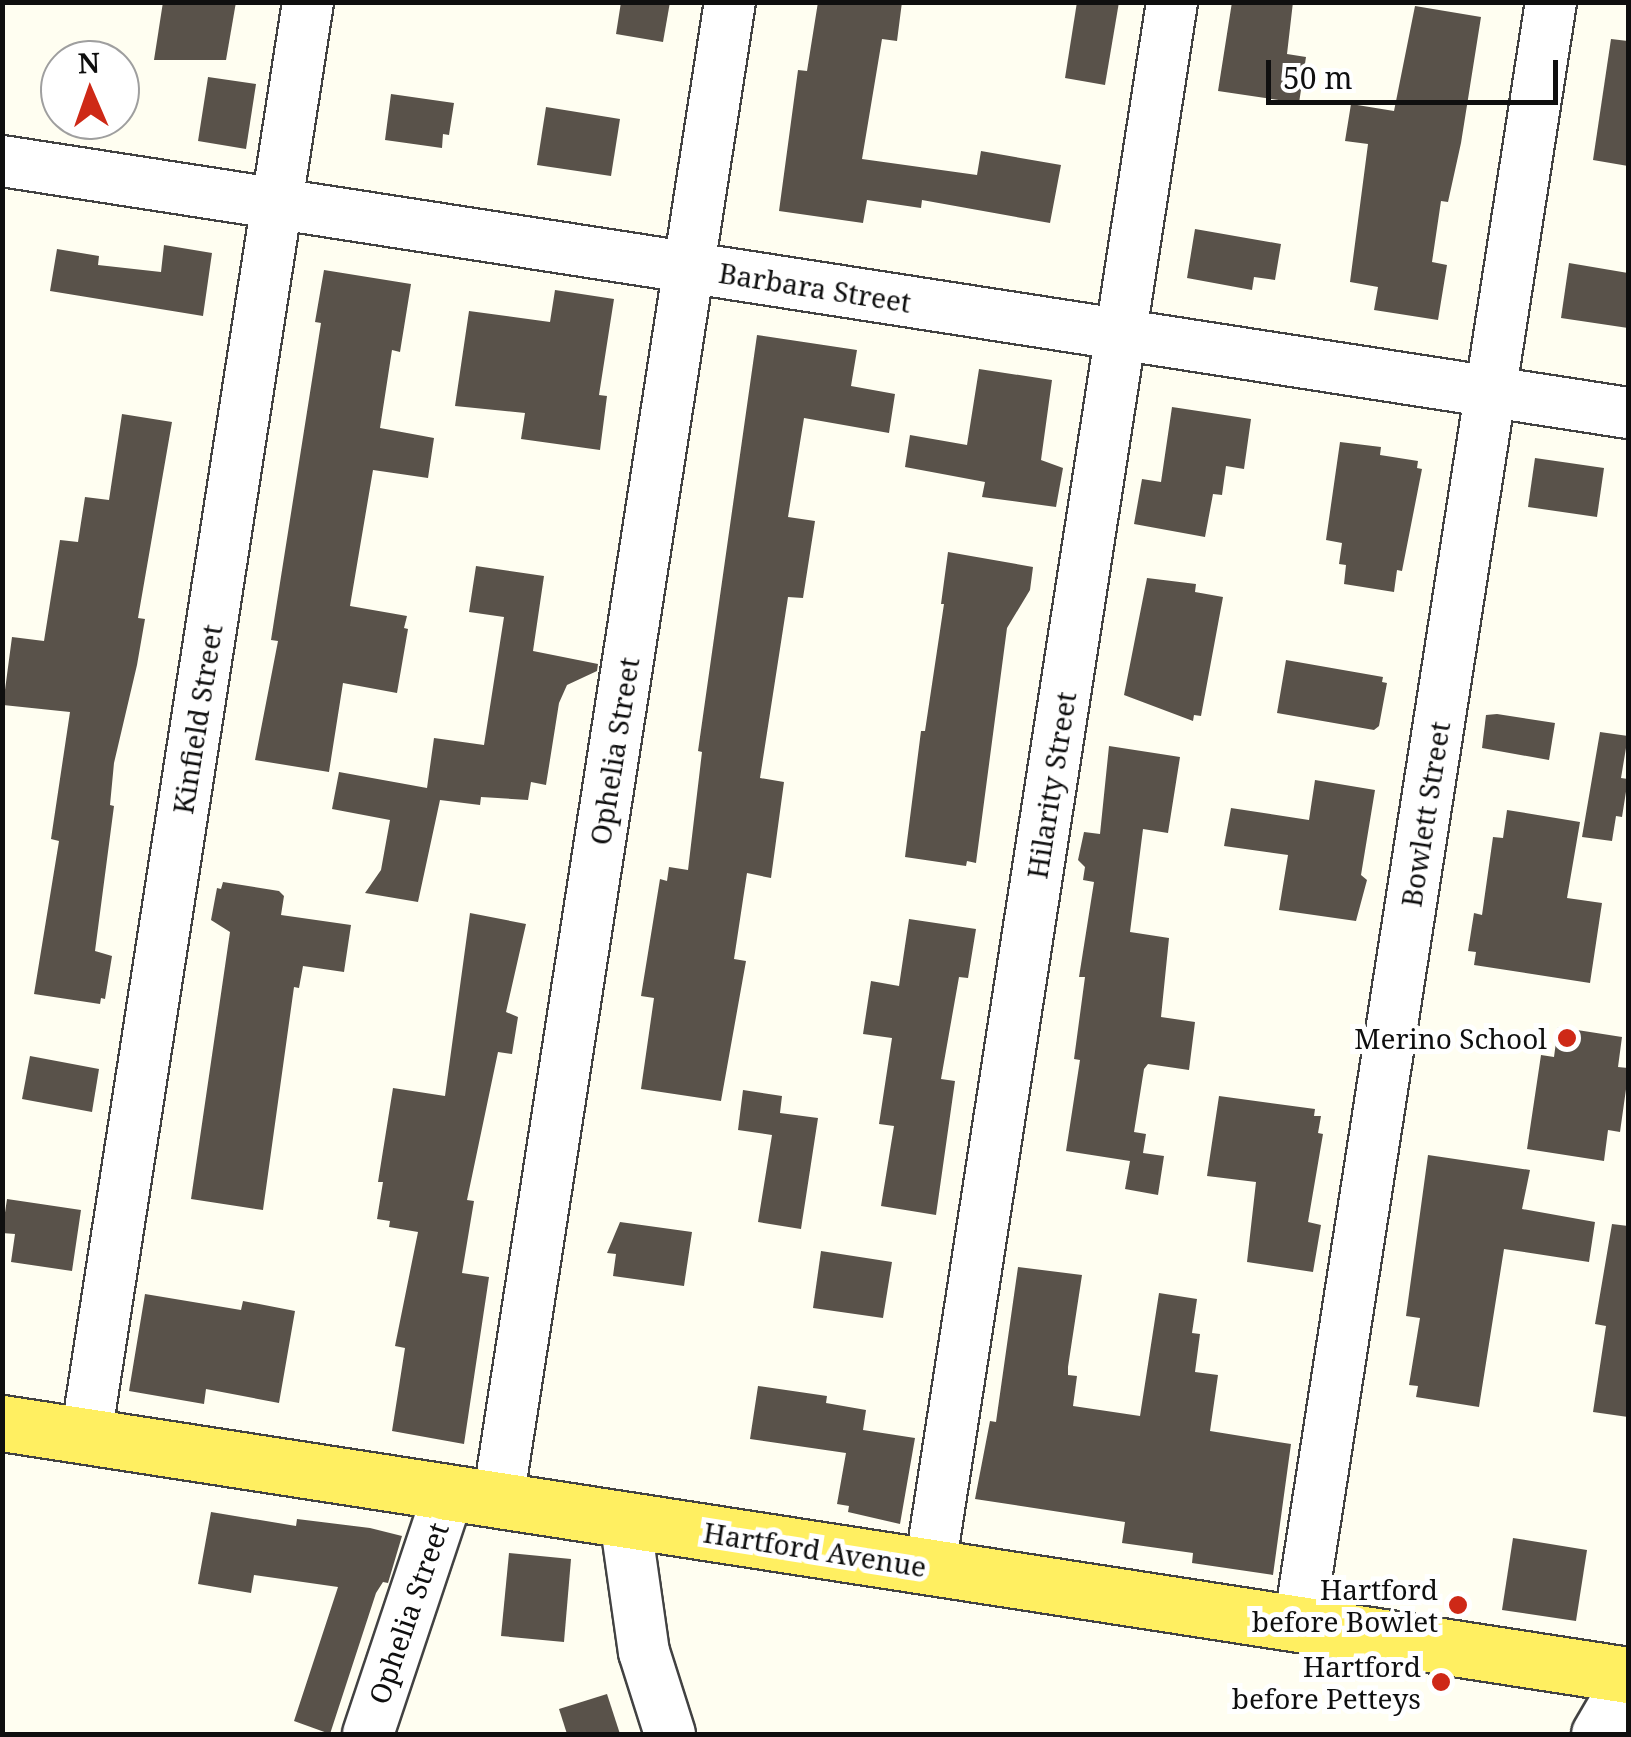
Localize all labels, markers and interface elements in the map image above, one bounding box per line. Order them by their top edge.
north arrow [40,40,140,140]
scale bar [1271,40,1564,102]
text: N [77,43,101,81]
text: 50 m [1283,57,1353,98]
street label: Barbara Street [717,255,913,319]
street label: Kinfield Street [165,622,229,816]
street label: Ophelia Street [583,655,645,847]
street label: Hilarity Street [1020,689,1082,881]
street label: Bowlett Street [1394,719,1456,909]
place label: Merino School [1354,1021,1547,1055]
marker: Merino School [1556,1027,1578,1049]
street label: Hartford Avenue [701,1515,929,1583]
street label: Ophelia Street [361,1518,455,1708]
place label: Hartford before Bowlet [1252,1572,1438,1638]
marker: Hartford before Bowlet [1447,1594,1469,1616]
place label: Hartford before Petteys [1232,1649,1421,1715]
marker: Hartford before Petteys [1430,1671,1452,1693]

